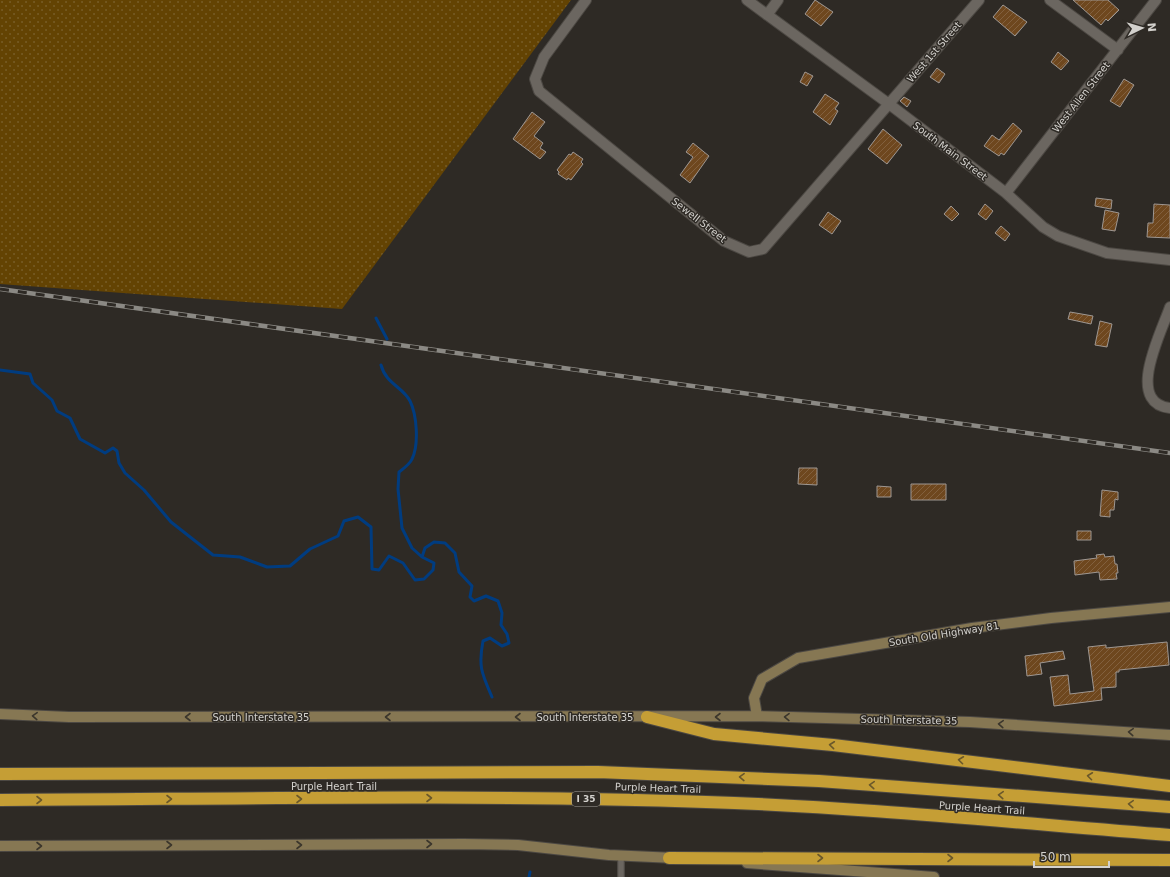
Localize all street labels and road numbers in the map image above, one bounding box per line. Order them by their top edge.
street label: West 1st Street [905,19,963,85]
street label: West Allen Street [1050,60,1112,134]
street label: South Main Street [911,120,989,182]
street label: Sewell Street [670,195,728,245]
street label: South Old Highway 81 [888,620,1000,648]
street label: South Interstate 35 [213,712,309,723]
street label: South Interstate 35 [537,712,633,723]
street label: South Interstate 35 [860,714,958,726]
street label: Purple Heart Trail [291,781,377,792]
street label: Purple Heart Trail [615,781,701,795]
road number: I 35 [572,792,600,806]
street label: Purple Heart Trail [939,800,1025,816]

